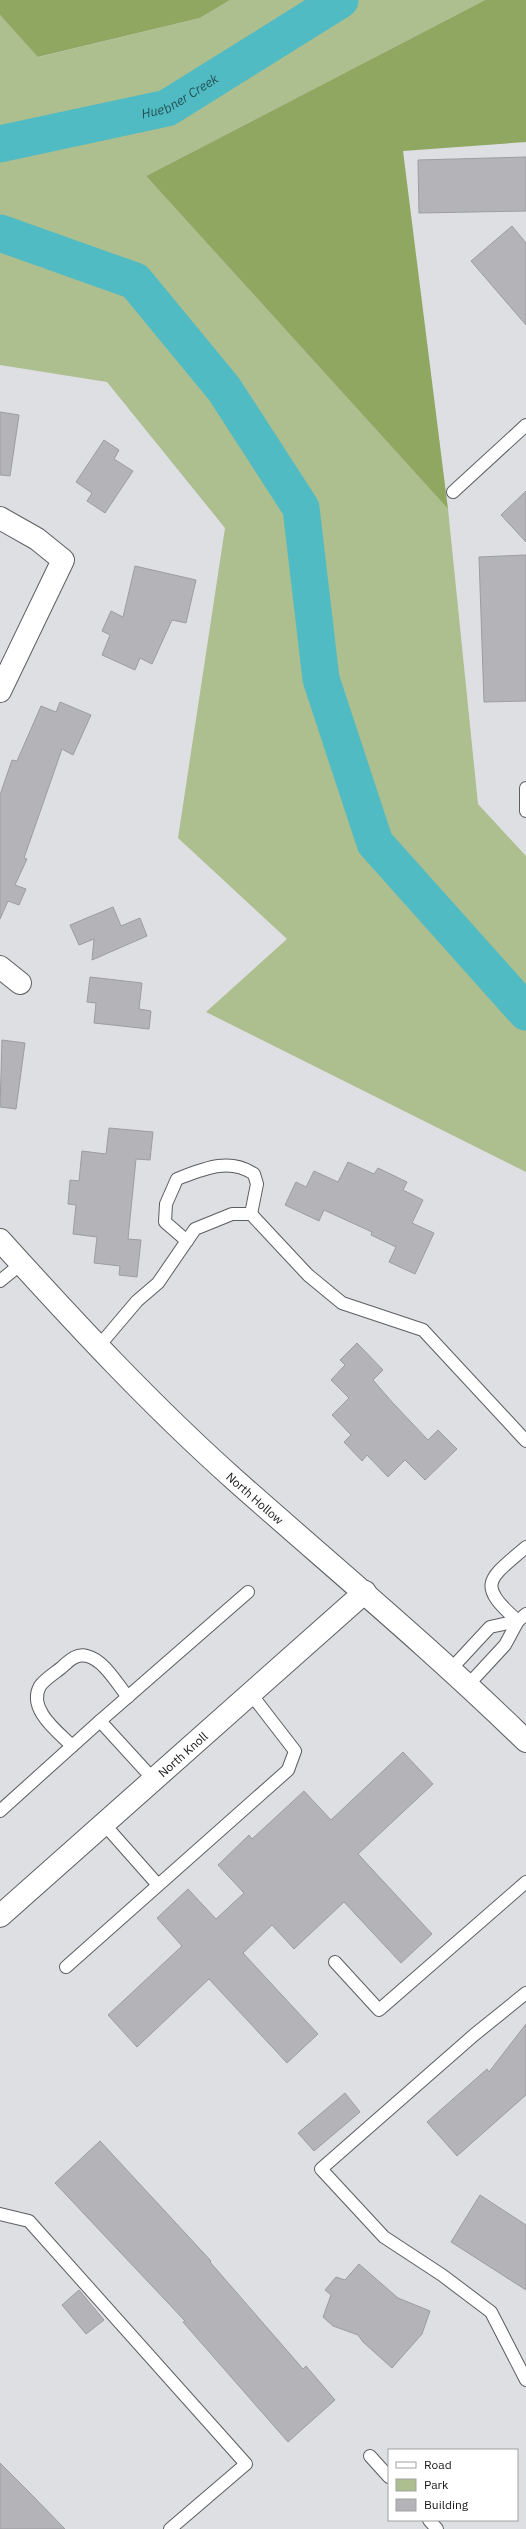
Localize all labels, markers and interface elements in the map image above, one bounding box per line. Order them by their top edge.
water label: Huebner Creek [140,70,221,122]
street label: North Hollow [224,1469,287,1527]
street label: North Knoll [155,1728,210,1780]
legend [388,2449,518,2521]
text: Road [424,2457,452,2472]
text: Park [424,2477,449,2492]
text: Building [424,2497,469,2512]

